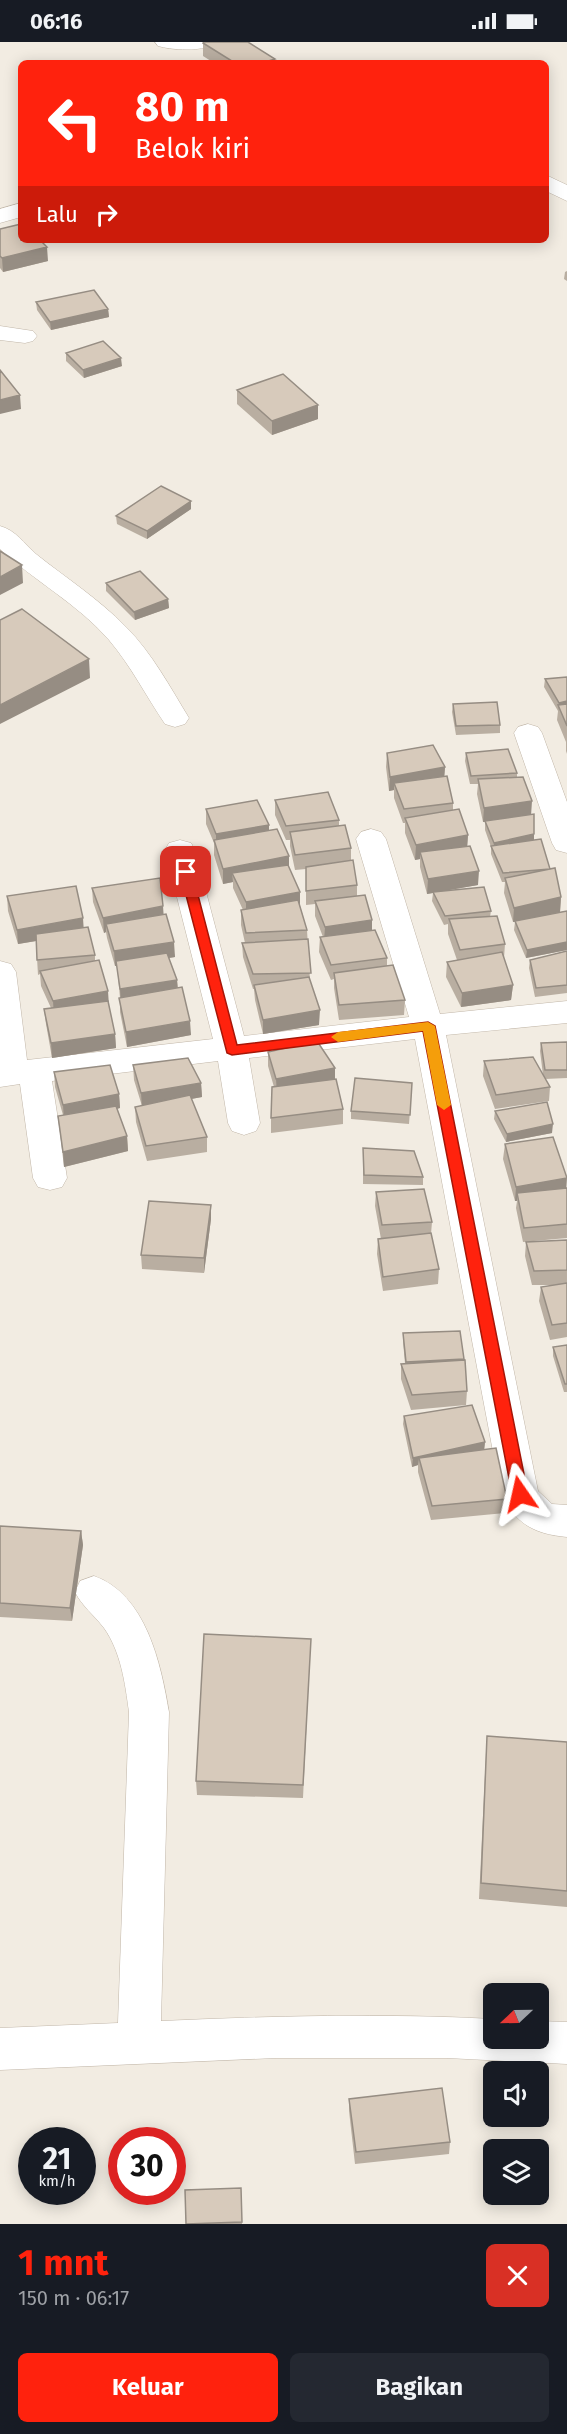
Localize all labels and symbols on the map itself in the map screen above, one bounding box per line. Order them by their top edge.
pin [160,846,211,897]
position arrow [488,1462,552,1526]
north arrow [483,1983,549,2049]
speed limit sign: 30 [108,2127,186,2205]

